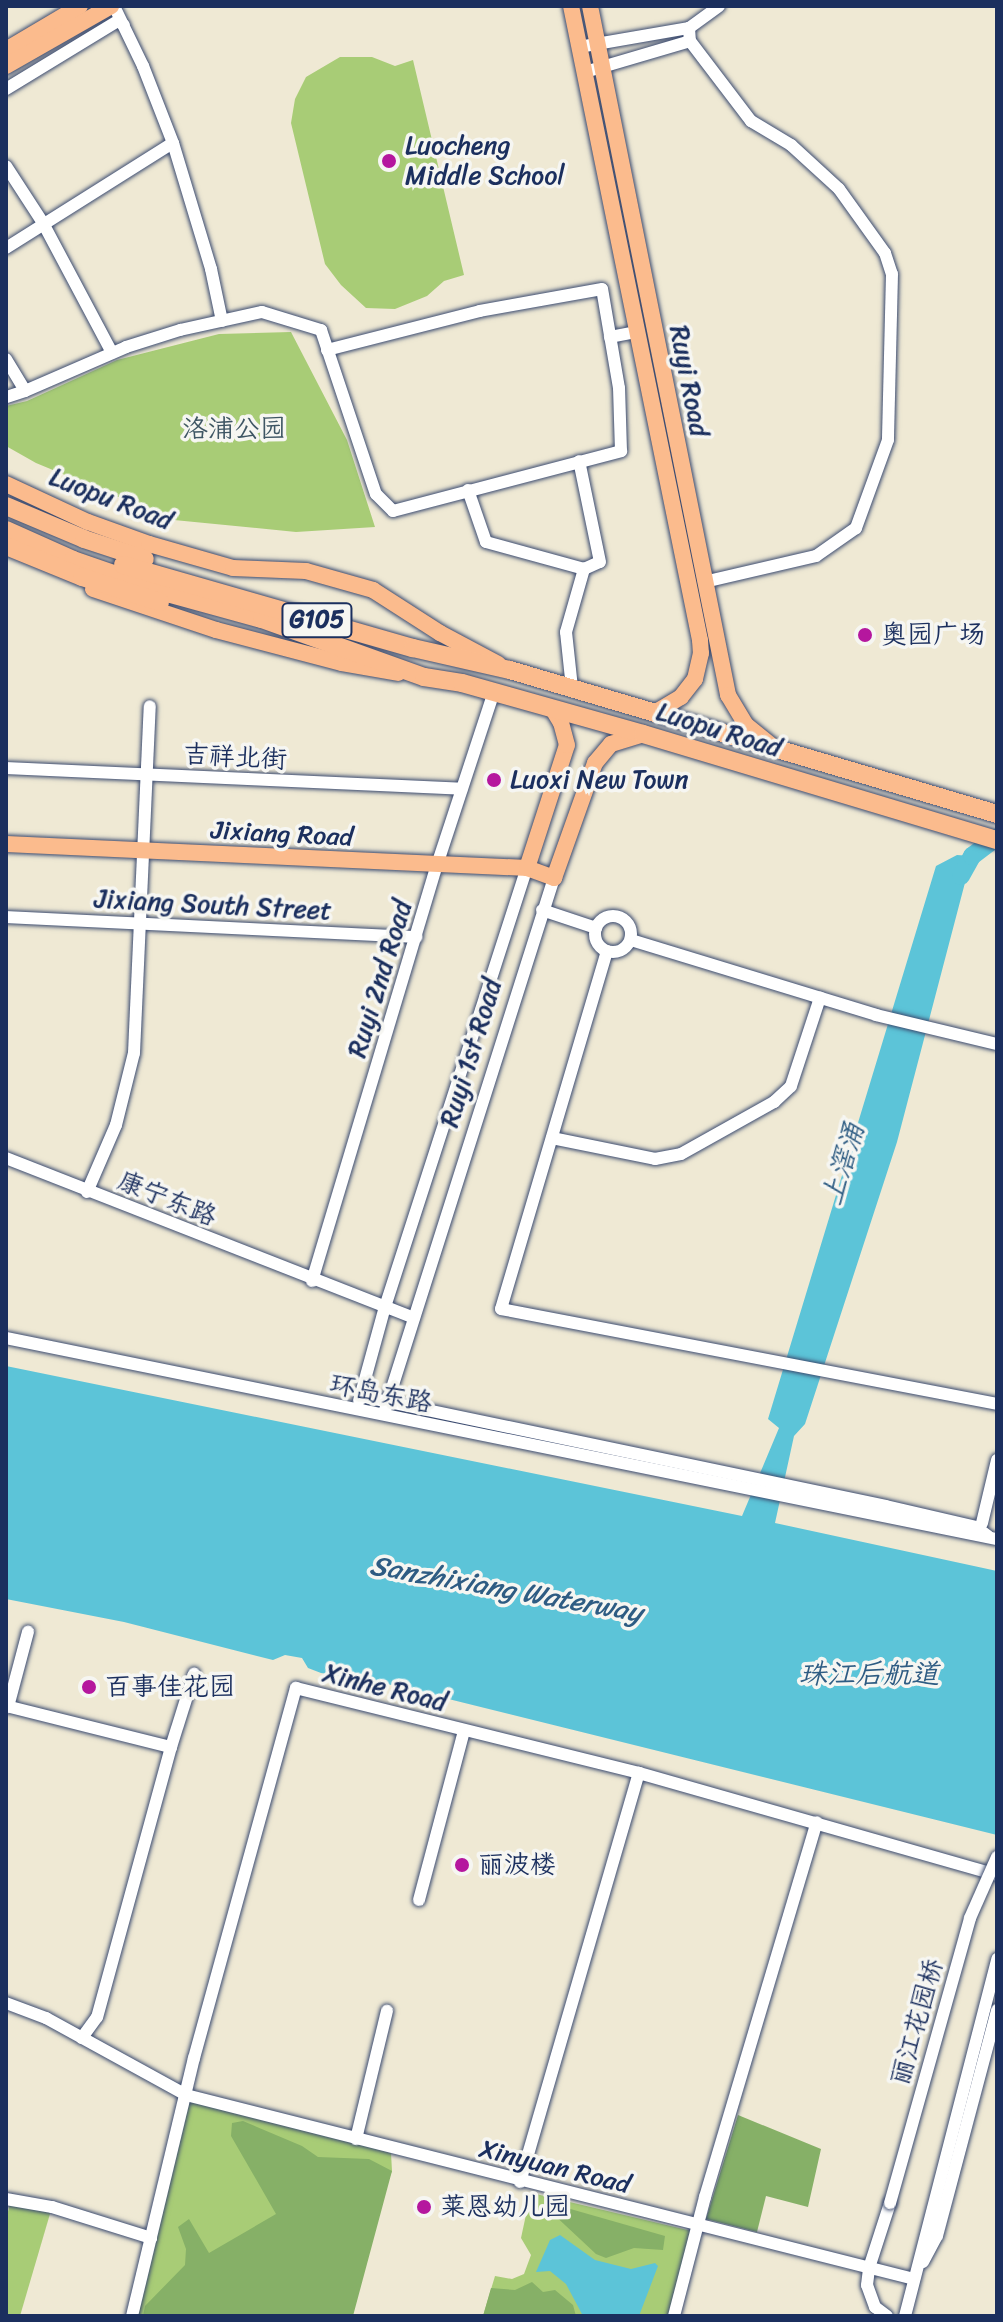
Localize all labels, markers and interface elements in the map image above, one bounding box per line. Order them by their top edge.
place label: Luocheng Middle School [405,130,565,192]
marker: Luocheng Middle School [380,152,398,170]
street label: Ruyi Road [663,323,715,439]
park label: 洛浦公园 [182,413,286,445]
street label: Luopu Road [45,461,177,537]
road number: G105 [281,600,353,640]
place label: 奥园广场 [881,619,985,651]
marker: 奥园广场 [856,626,874,644]
street label: Luopu Road [653,696,785,764]
street label: 吉祥北街 [182,739,288,775]
place label: Luoxi New Town [510,764,690,796]
marker: Luoxi New Town [485,771,503,789]
street label: Jixiang Road [210,815,354,853]
street label: Jixiang South Street [94,883,332,927]
street label: Ruyi 2nd Road [341,897,419,1061]
street label: Ruyi 1st Road [434,975,508,1131]
water label: 上滘涌 [815,1119,871,1209]
street label: 康宁东路 [113,1165,221,1233]
street label: 环岛东路 [327,1369,435,1419]
water label: Sanzhixiang Waterway [367,1548,645,1630]
water label: 珠江后航道 [799,1657,939,1691]
street label: Xinhe Road [320,1658,450,1718]
place label: 百事佳花园 [105,1671,235,1703]
marker: 百事佳花园 [80,1678,98,1696]
place label: 丽波楼 [478,1849,556,1881]
marker: 丽波楼 [453,1856,471,1874]
street label: 丽江花园桥 [884,1955,950,2089]
street label: Xinyuan Road [477,2133,633,2201]
place label: 莱恩幼儿园 [440,2191,570,2223]
marker: 莱恩幼儿园 [415,2198,433,2216]

